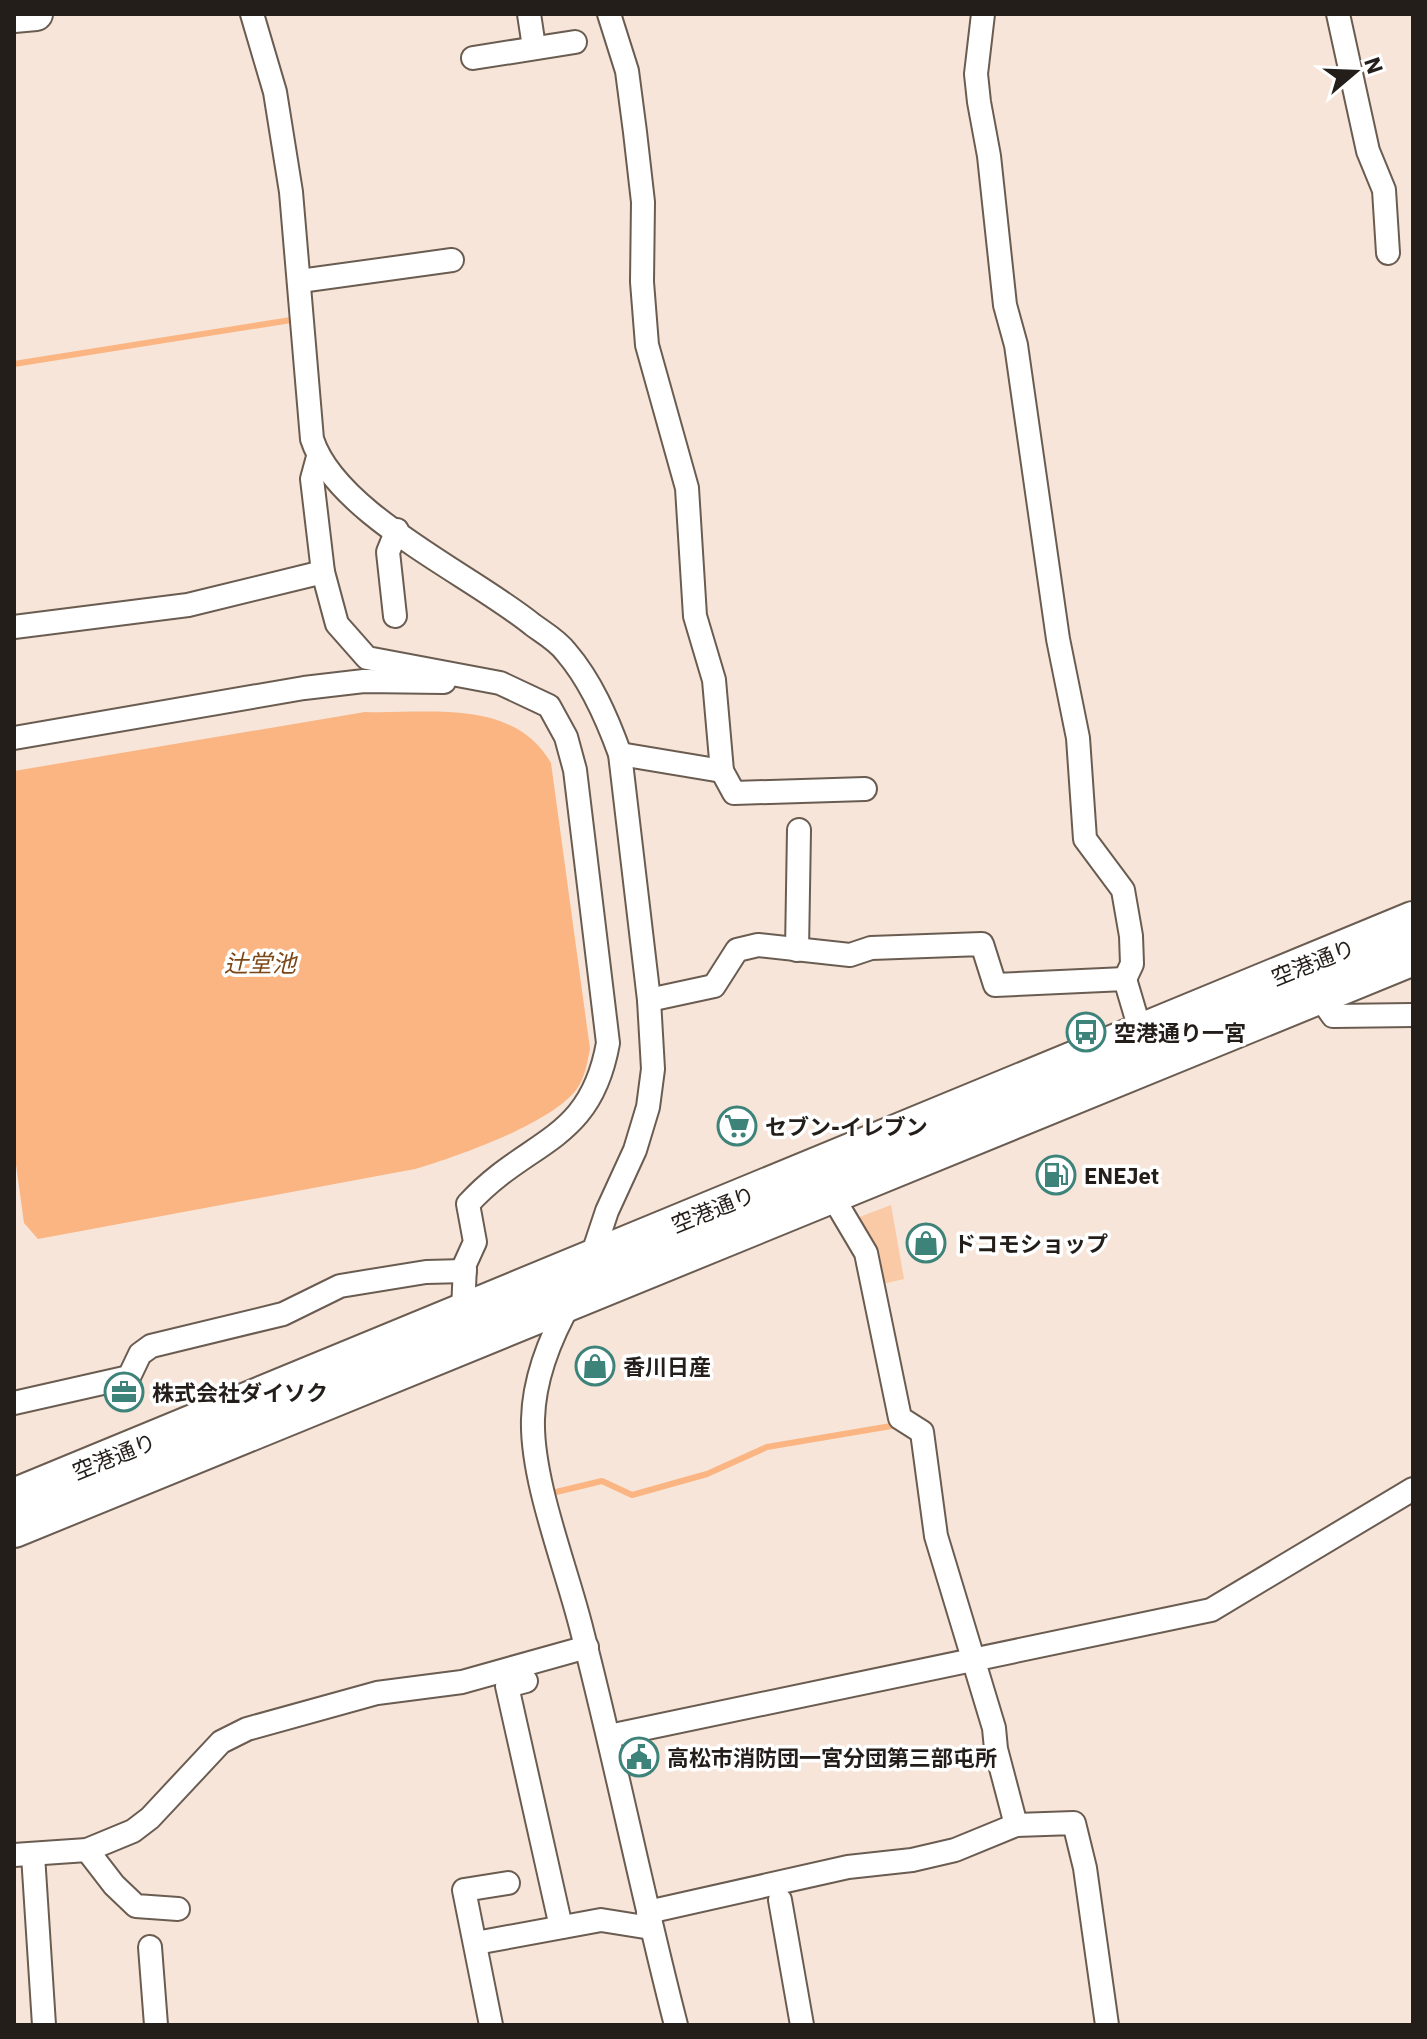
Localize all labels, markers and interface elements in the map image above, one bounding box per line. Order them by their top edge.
north arrow [1315,32,1395,112]
text: N [1358,53,1391,78]
street label: 空港通り [1267,932,1359,992]
water label: 辻堂池 [224,947,298,979]
bus stop icon: 空港通り一宮 [1065,1011,1107,1053]
place label: 空港通り一宮 [1114,1018,1246,1047]
supermarket icon: セブン-イレブン [716,1105,758,1147]
place label: セブン-イレブン [765,1112,928,1141]
fuel station icon: ENEJet [1035,1154,1077,1196]
place label: ENEJet [1084,1161,1159,1190]
street label: 空港通り [667,1179,759,1239]
shop icon: ドコモショップ [905,1222,947,1264]
place label: ドコモショップ [954,1229,1108,1258]
shop icon: 香川日産 [574,1345,616,1387]
place label: 香川日産 [623,1352,711,1381]
office icon: 株式会社ダイソク [103,1371,145,1413]
place label: 株式会社ダイソク [152,1378,328,1407]
street label: 空港通り [68,1426,160,1486]
public building icon: 高松市消防団一宮分団第三部屯所 [618,1736,660,1778]
place label: 高松市消防団一宮分団第三部屯所 [667,1743,997,1772]

